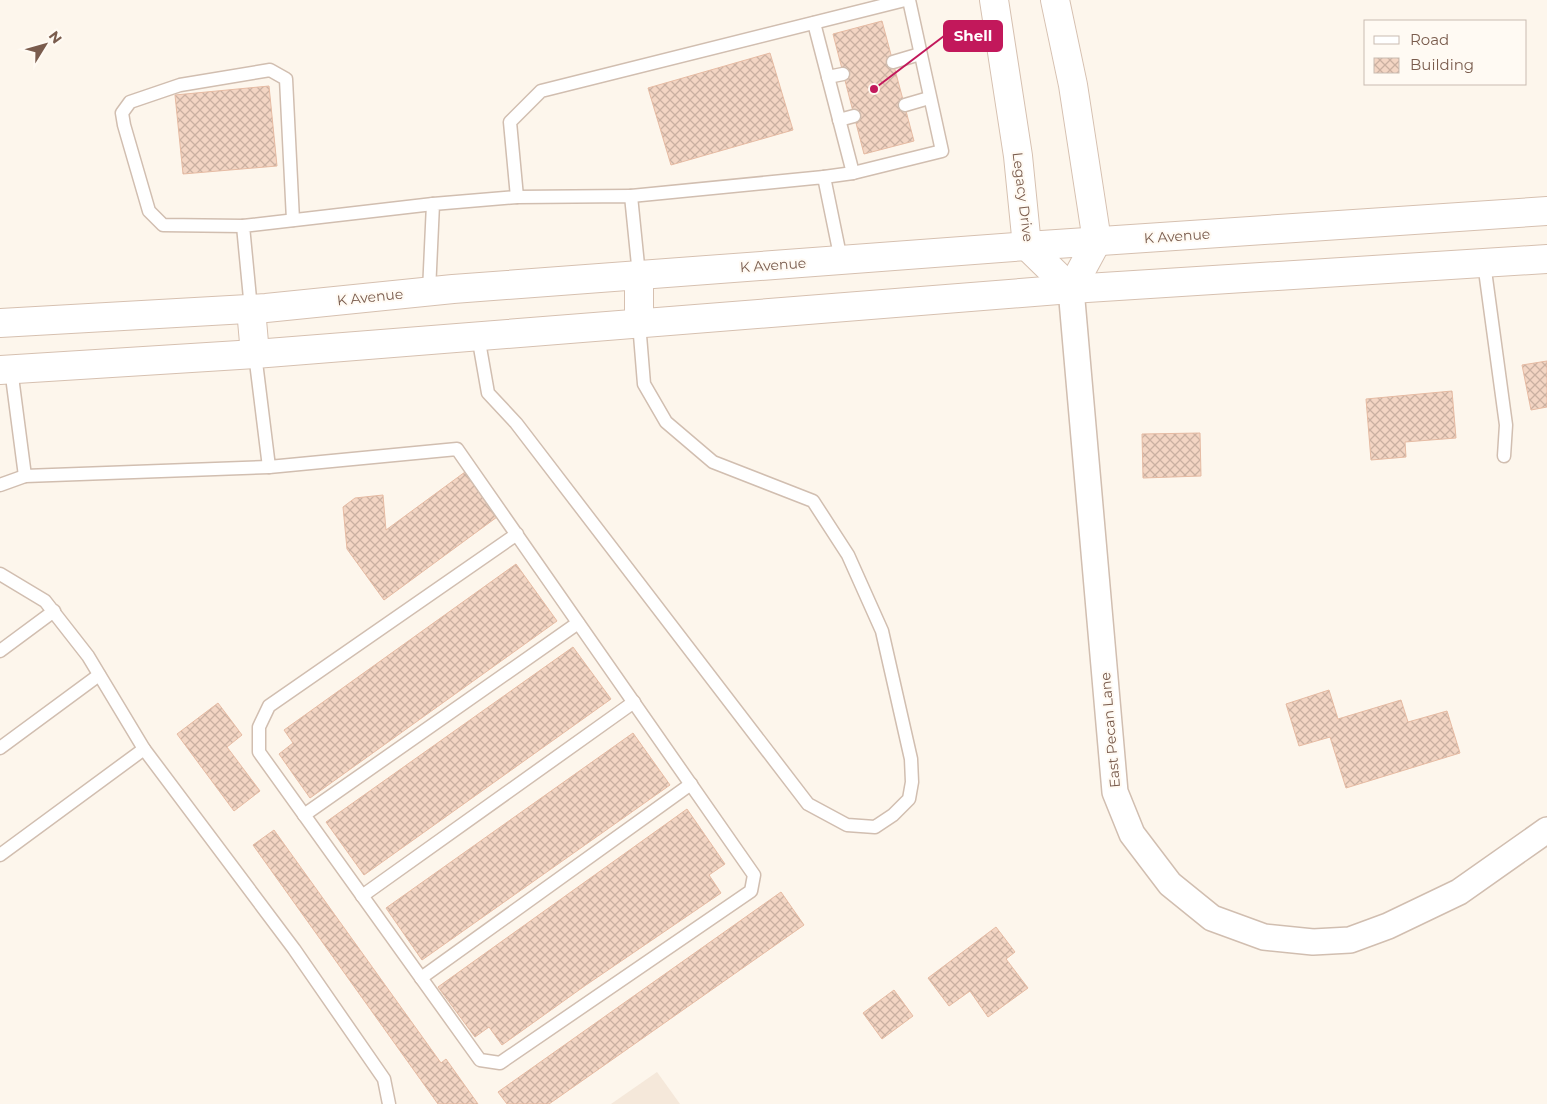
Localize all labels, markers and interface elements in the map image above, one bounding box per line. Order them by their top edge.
north arrow [20,20,70,70]
legend [1364,20,1527,85]
callout: Shell [944,21,1002,51]
text: Shell [954,26,992,45]
text: N [45,27,66,47]
text: Road [1410,30,1449,49]
text: Building [1410,55,1474,74]
street label: Legacy Drive [1009,151,1037,243]
street label: K Avenue [1143,225,1211,247]
street label: K Avenue [739,254,807,276]
street label: K Avenue [336,285,404,309]
street label: East Pecan Lane [1096,672,1124,788]

